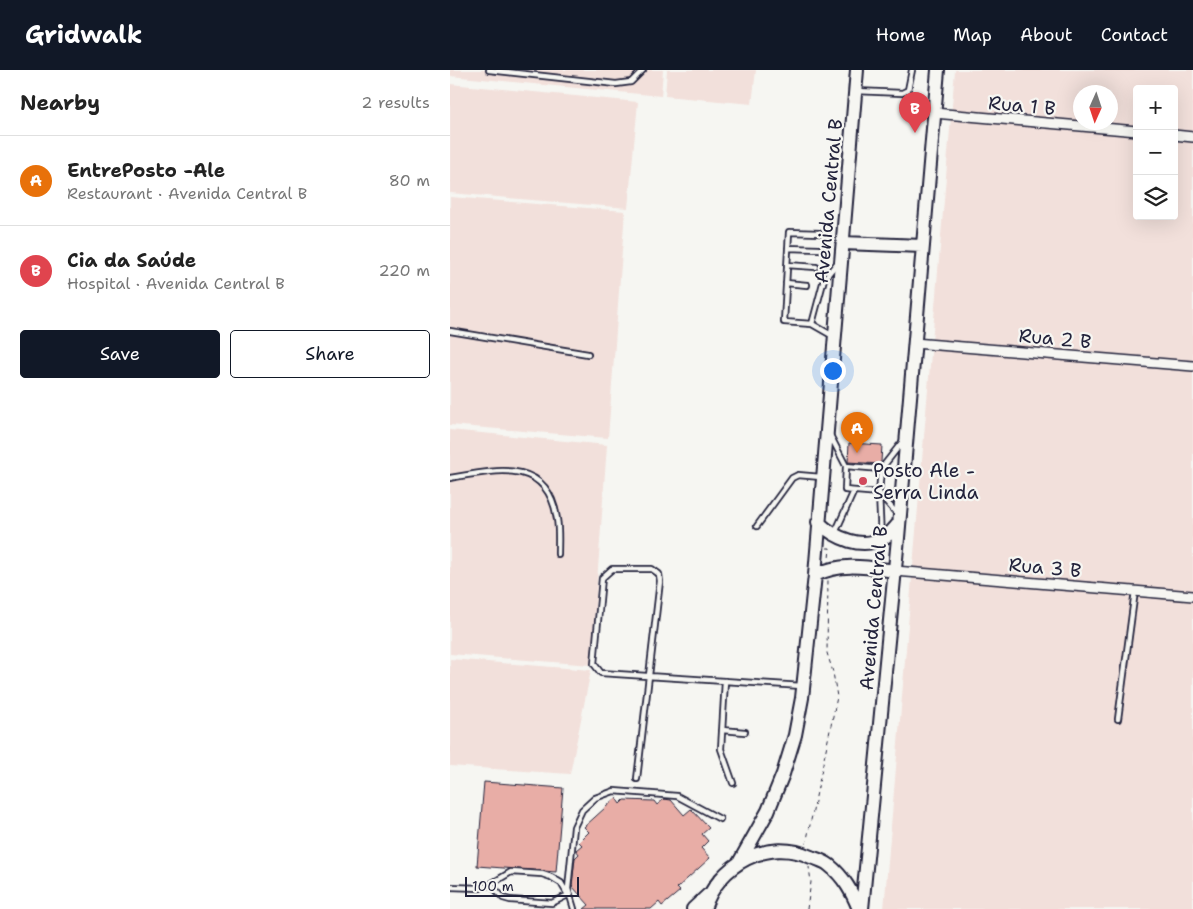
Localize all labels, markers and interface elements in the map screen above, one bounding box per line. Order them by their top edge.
text: Gridwalk [25,19,142,51]
text: Home [876,23,925,47]
text: Map [953,23,992,47]
text: About [1020,23,1073,47]
text: Contact [1101,23,1168,47]
north arrow [1073,85,1118,130]
map controls [1133,85,1178,220]
button: + [1133,85,1178,130]
text: Nearby [20,89,100,117]
street label: Rua 1 B [987,90,1057,121]
text: 2 results [361,92,430,113]
pin: B [899,92,931,133]
street label: Avenida Central B [809,118,848,284]
button: − [1133,130,1178,175]
text: EntrePosto -Ale [67,158,225,183]
text: A [30,170,42,191]
text: 80 m [389,170,430,191]
button: layers [1133,175,1178,220]
text: Restaurant · Avenida Central B [67,183,307,204]
text: Cia da Saúde [67,248,196,273]
text: B [31,260,41,281]
text: 220 m [378,260,430,281]
text: Hospital · Avenida Central B [67,273,285,294]
street label: Rua 2 B [1018,323,1092,354]
button: Save [20,330,220,378]
button: Share [230,330,430,378]
your location [820,358,846,384]
pin: A [841,412,873,453]
place label: Posto Ale - Serra Linda [873,458,979,505]
marker: Posto Ale - Serra Linda [857,475,869,487]
street label: Avenida Central B [854,525,893,691]
street label: Rua 3 B [1008,552,1082,583]
scale bar [465,874,579,897]
text: 100 m [472,877,514,895]

